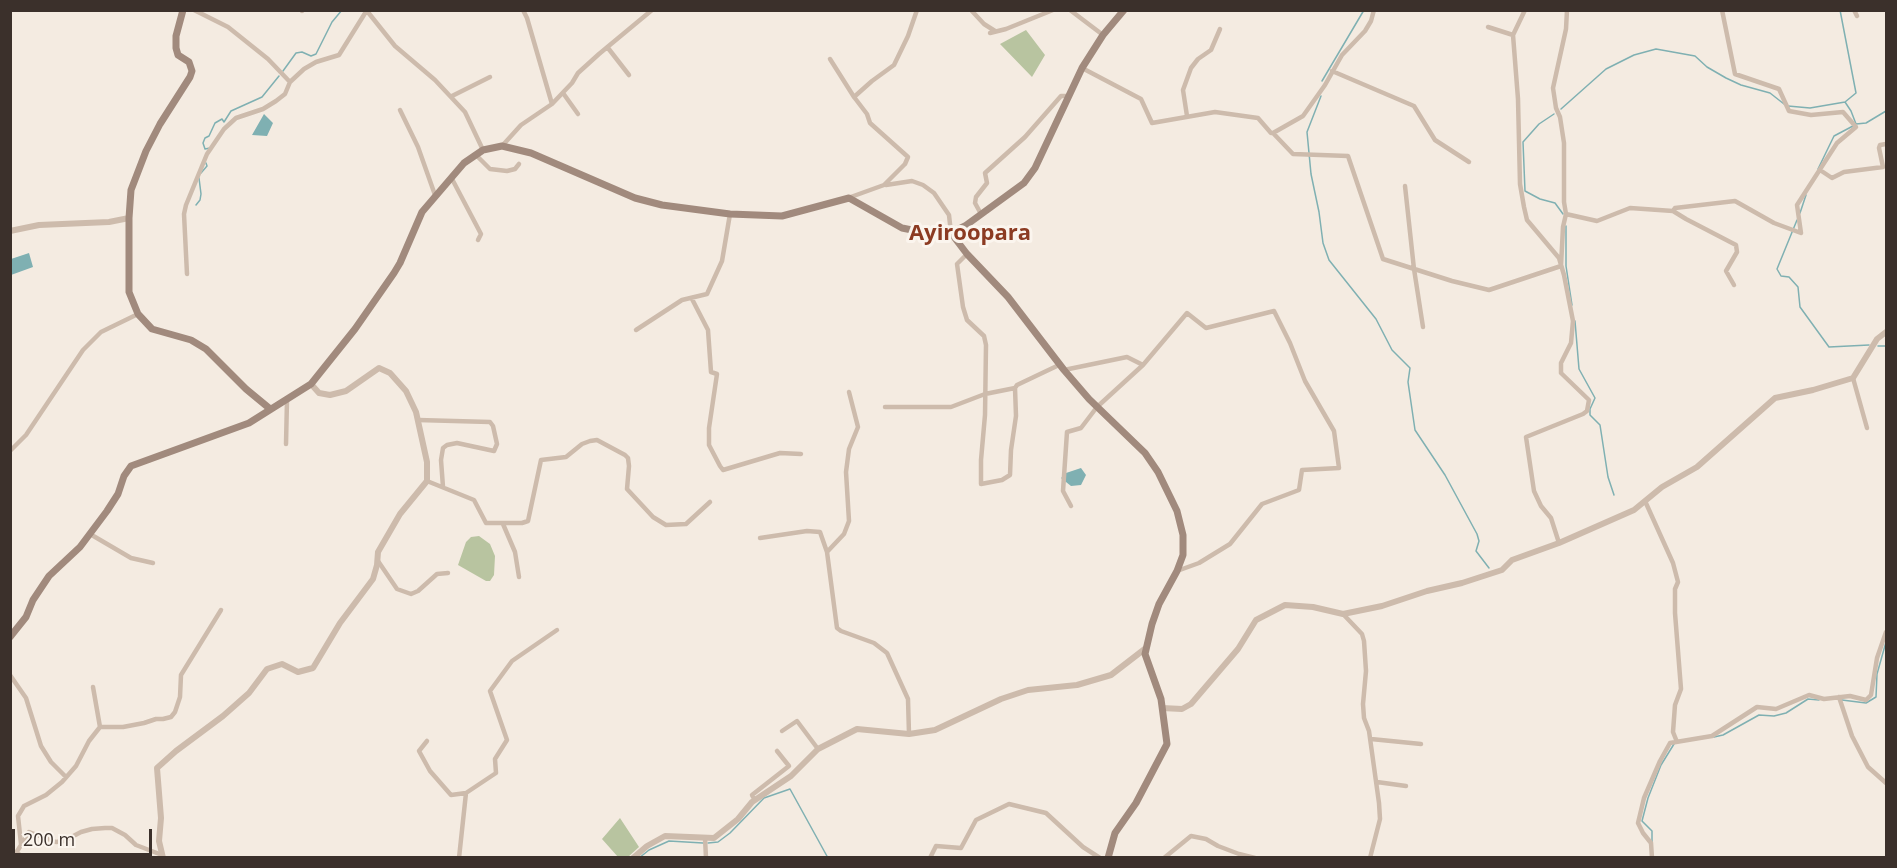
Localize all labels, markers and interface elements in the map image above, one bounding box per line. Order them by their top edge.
district label: Ayiroopara [909,221,1031,247]
scale bar [15,817,154,855]
text: 200 m [23,827,75,851]

